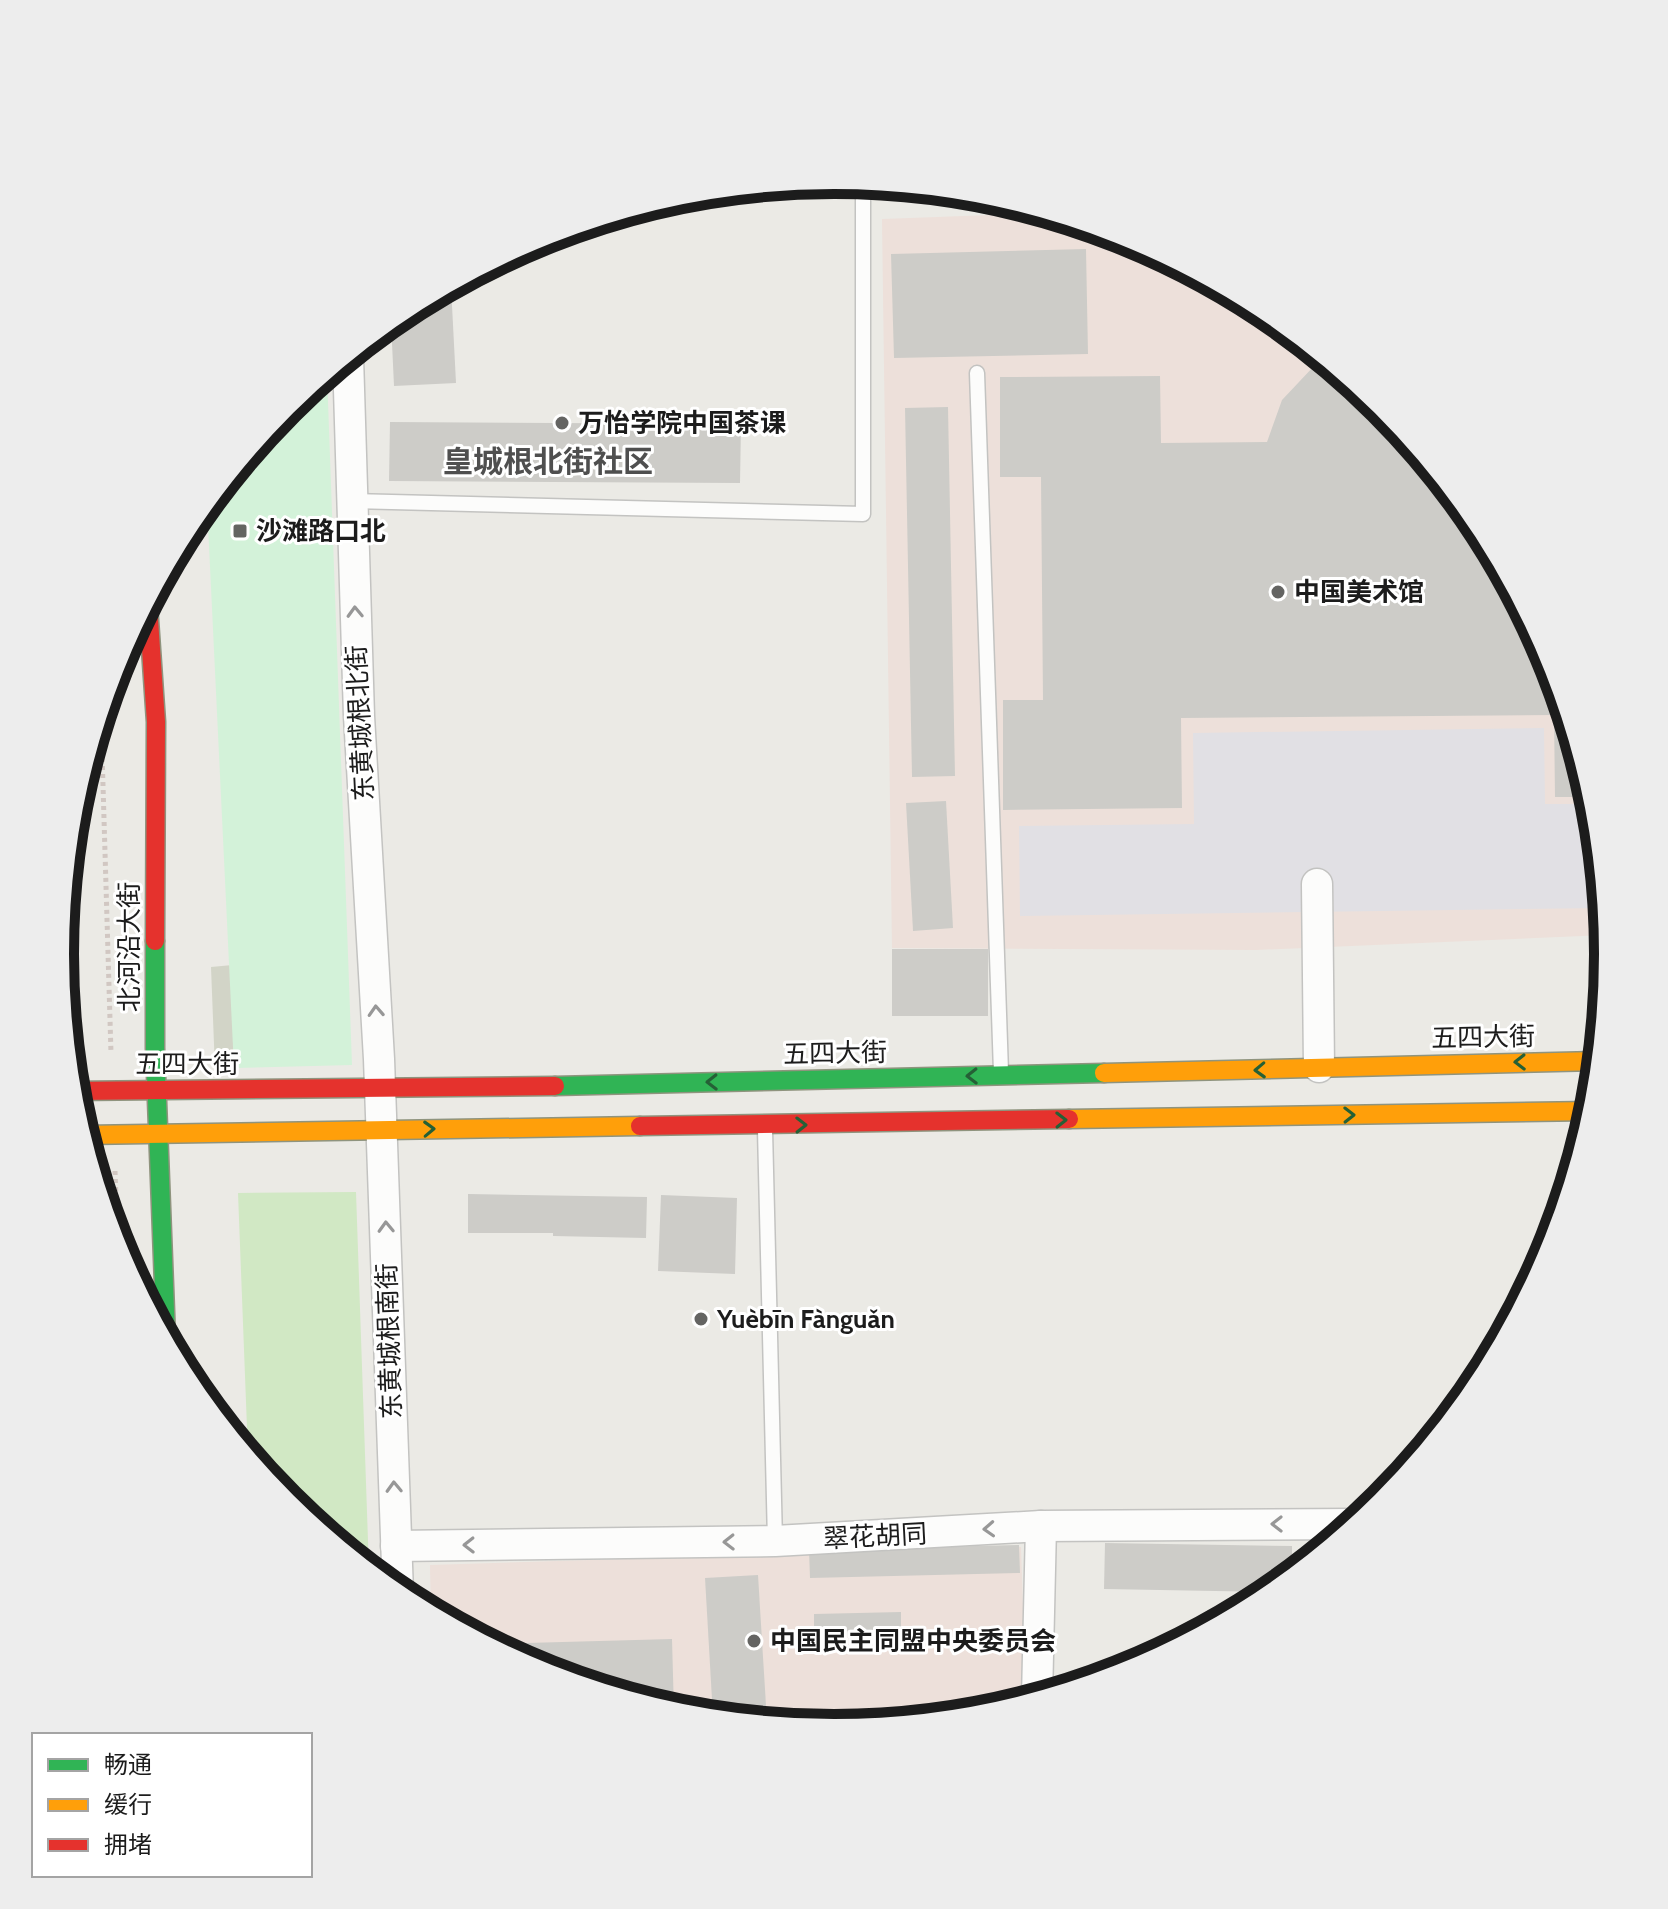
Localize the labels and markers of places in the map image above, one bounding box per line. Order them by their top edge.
place label: 万怡学院中国茶课 [578,407,786,439]
marker: 万怡学院中国茶课 [553,414,571,432]
place label: 沙滩路口北 [256,515,386,547]
marker: 沙滩路口北 [231,522,249,540]
place label: 中国美术馆 [1294,576,1424,608]
marker: 中国美术馆 [1269,583,1287,601]
place label: Yuèbīn Fànguǎn [716,1303,895,1335]
marker: Yuèbīn Fànguǎn [692,1310,710,1328]
place label: 中国民主同盟中央委员会 [770,1625,1056,1657]
marker: 中国民主同盟中央委员会 [745,1632,763,1650]

